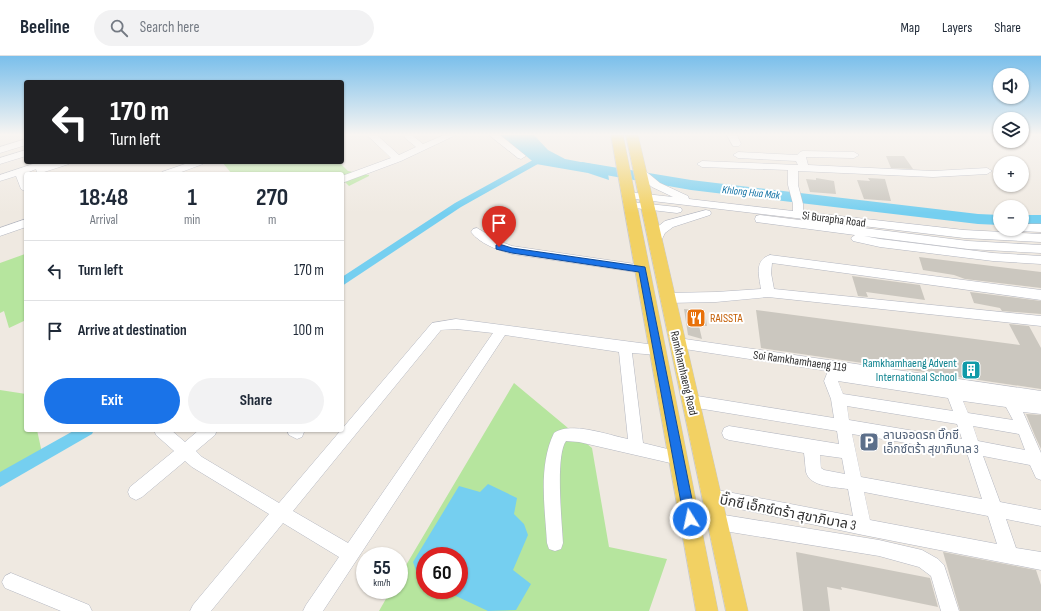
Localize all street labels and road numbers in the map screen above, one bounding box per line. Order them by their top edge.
street label: Si Burapha Road [801,208,867,231]
street label: Ramkhamhaeng Road [667,329,701,417]
street label: Soi Ramkhamhaeng 119 [752,348,848,375]
street label: บิ๊กซี เอ็กซ์ตร้า สุขาภิบาล 3 [718,490,858,534]

